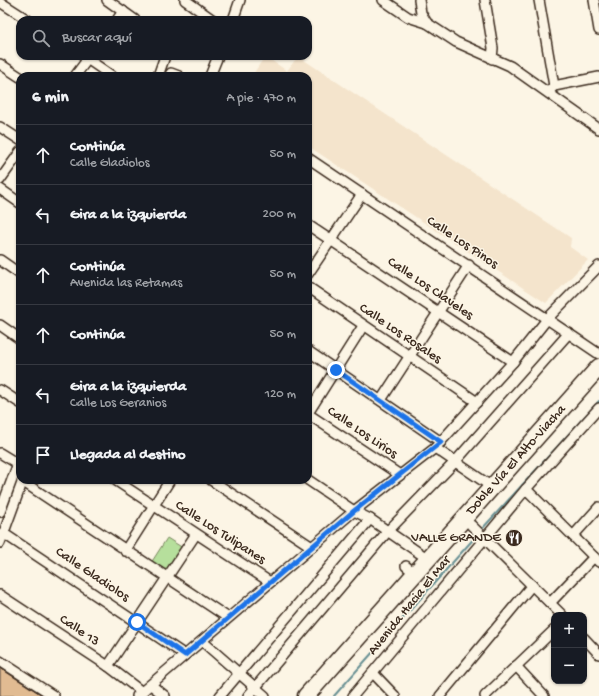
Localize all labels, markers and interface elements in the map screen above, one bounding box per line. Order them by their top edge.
search box [16,16,312,60]
icon: search [30,27,52,49]
text: Buscar aquí [62,29,132,47]
text: 6 min [32,88,68,108]
text: A pie · 470 m [226,91,296,106]
text: Continúa [70,138,125,156]
icon: ahead [32,144,54,166]
text: 50 m [269,147,296,162]
text: Calle Gladiolos [70,156,150,171]
icon: left [32,204,54,226]
text: Gira a la izquierda [70,206,186,224]
text: 200 m [263,207,296,222]
street label: Calle Los Pinos [423,213,502,274]
street label: Calle Los Claveles [384,254,477,325]
text: Continúa [70,258,125,276]
icon: ahead [32,264,54,286]
text: 50 m [269,267,296,282]
text: Avenida las Retamas [70,276,182,291]
street label: Calle Los Rosales [355,300,445,368]
icon: ahead [32,324,54,346]
text: Continúa [70,326,125,344]
text: 50 m [269,327,296,342]
route end [327,361,345,379]
text: Gira a la izquierda [70,378,186,396]
icon: left [32,384,54,406]
text: 120 m [265,387,296,402]
text: Calle Los Geranios [70,396,166,411]
street label: Doble Vía El Alto-Viacha [462,400,571,519]
street label: Calle Los Lirios [323,403,401,463]
icon: arrive [32,444,54,466]
text: Llegada al destino [70,446,186,464]
street label: Calle Los Tulipanes [171,497,269,569]
restaurant icon: VALLE GRANDE [504,528,524,548]
place label: VALLE GRANDE [410,530,502,547]
street label: Calle Gladiolos [52,544,133,606]
street label: Avenida Hacia El Mar [365,552,456,659]
street label: Calle 13 [56,611,102,651]
map controls [551,612,587,684]
button: + [551,612,587,648]
route start [128,613,146,631]
button: − [551,648,587,684]

